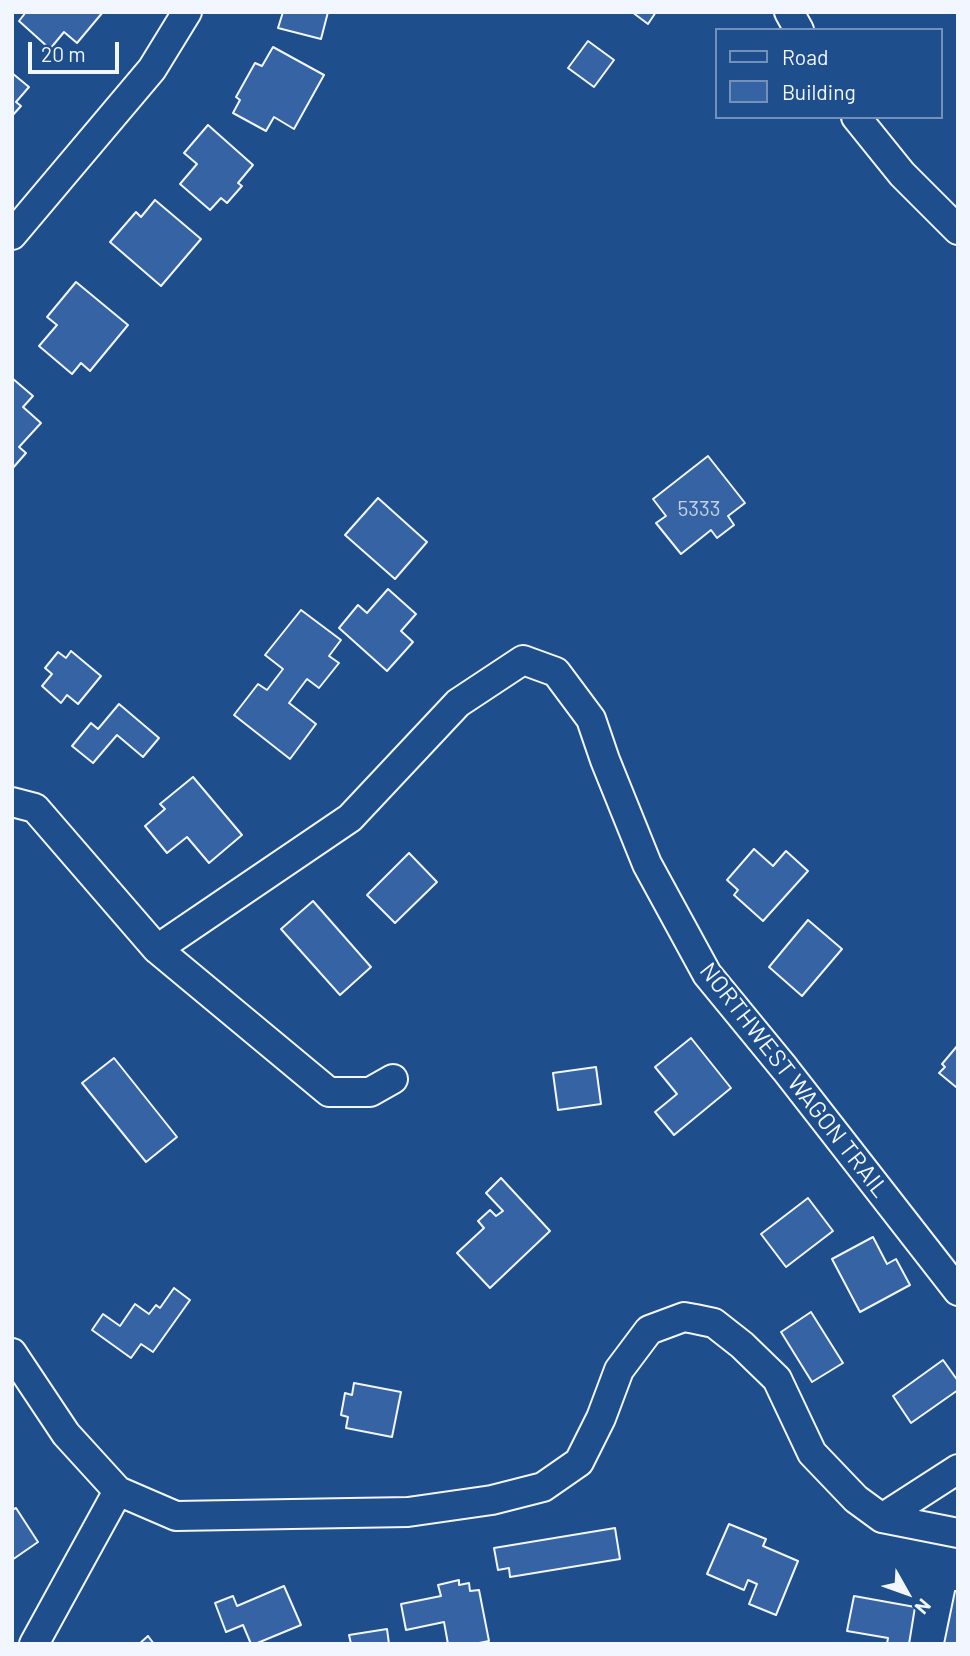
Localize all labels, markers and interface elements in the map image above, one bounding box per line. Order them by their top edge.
scale bar [32,28,122,72]
legend [715,28,942,119]
text: 20 m [41,41,86,66]
text: Road [782,44,828,69]
text: Building [782,79,856,104]
house number: 5333 [677,496,721,522]
street label: NORTHWEST WAGON TRAIL [693,957,895,1203]
north arrow [872,1558,942,1628]
text: N [911,1595,936,1619]

